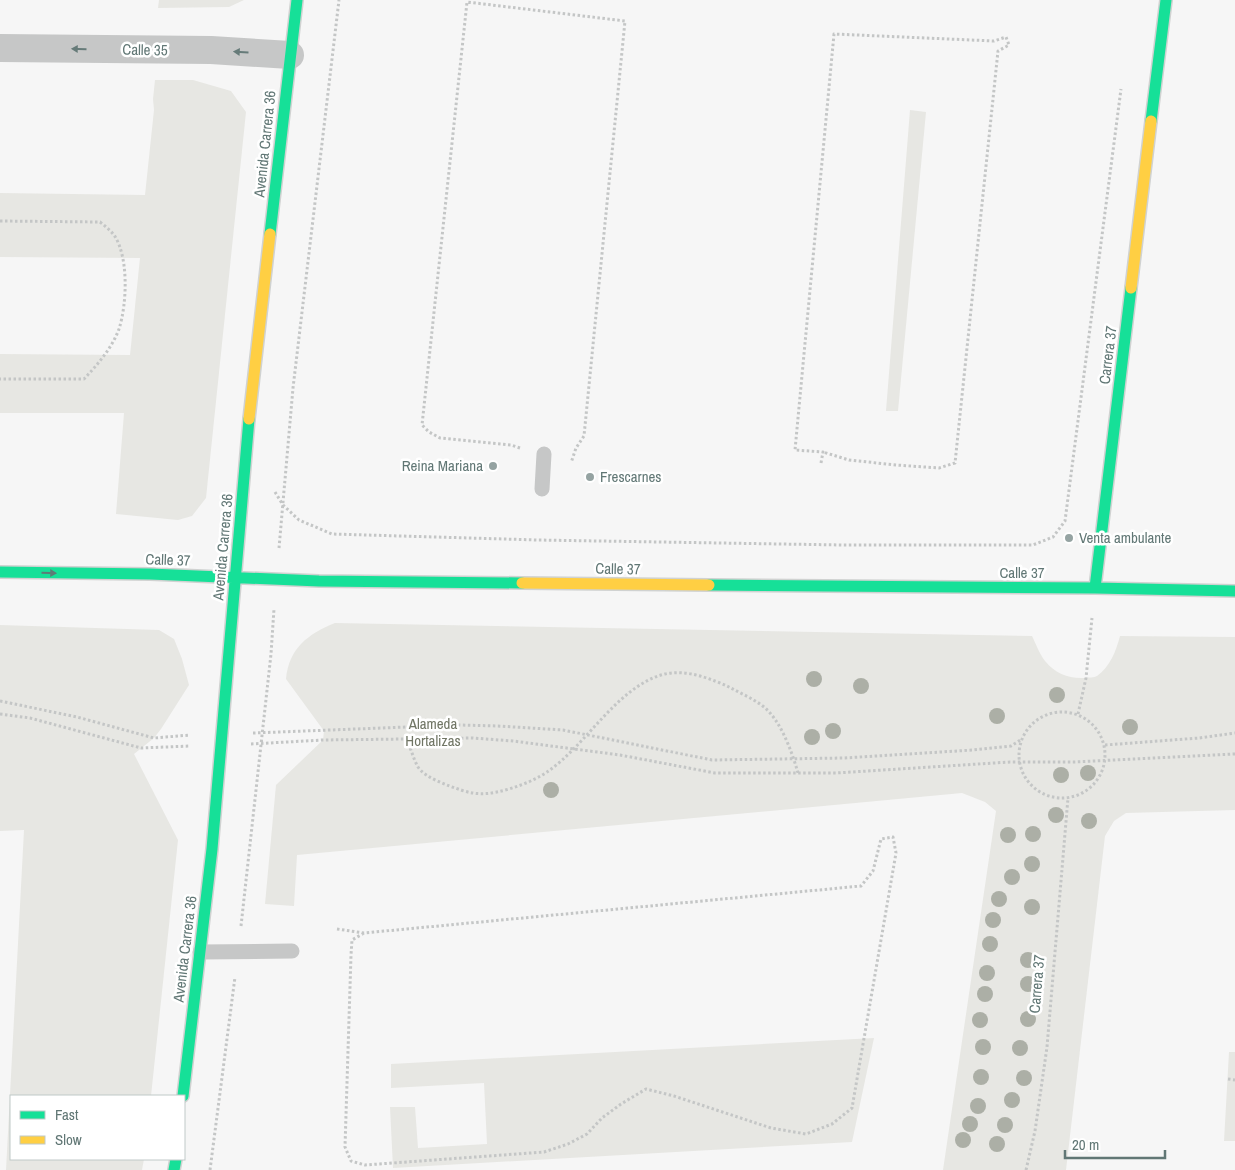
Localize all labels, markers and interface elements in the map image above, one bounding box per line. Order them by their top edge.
street label: Calle 35 [122,39,168,60]
one-way arrow [70,45,86,53]
one-way arrow [233,48,249,56]
street label: Avenida Carrera 36 [248,89,281,199]
street label: Carrera 37 [1093,324,1122,385]
place label: Reina Mariana [402,455,483,476]
marker: Reina Mariana [487,460,499,472]
place label: Frescarnes [600,466,662,487]
marker: Frescarnes [584,471,596,483]
street label: Avenida Carrera 36 [207,493,238,602]
place label: Venta ambulante [1079,527,1171,548]
marker: Venta ambulante [1063,532,1075,544]
street label: Calle 37 [145,548,191,571]
street label: Calle 37 [595,558,641,579]
street label: Calle 37 [999,562,1045,583]
one-way arrow [41,569,57,577]
park label: Alameda Hortalizas [405,713,461,751]
street label: Avenida Carrera 36 [167,894,201,1004]
street label: Carrera 37 [1023,954,1050,1014]
legend [10,1095,185,1160]
text: Fast [55,1104,79,1125]
scale bar [1065,1128,1165,1160]
text: Slow [55,1129,82,1150]
text: 20 m [1072,1134,1099,1155]

